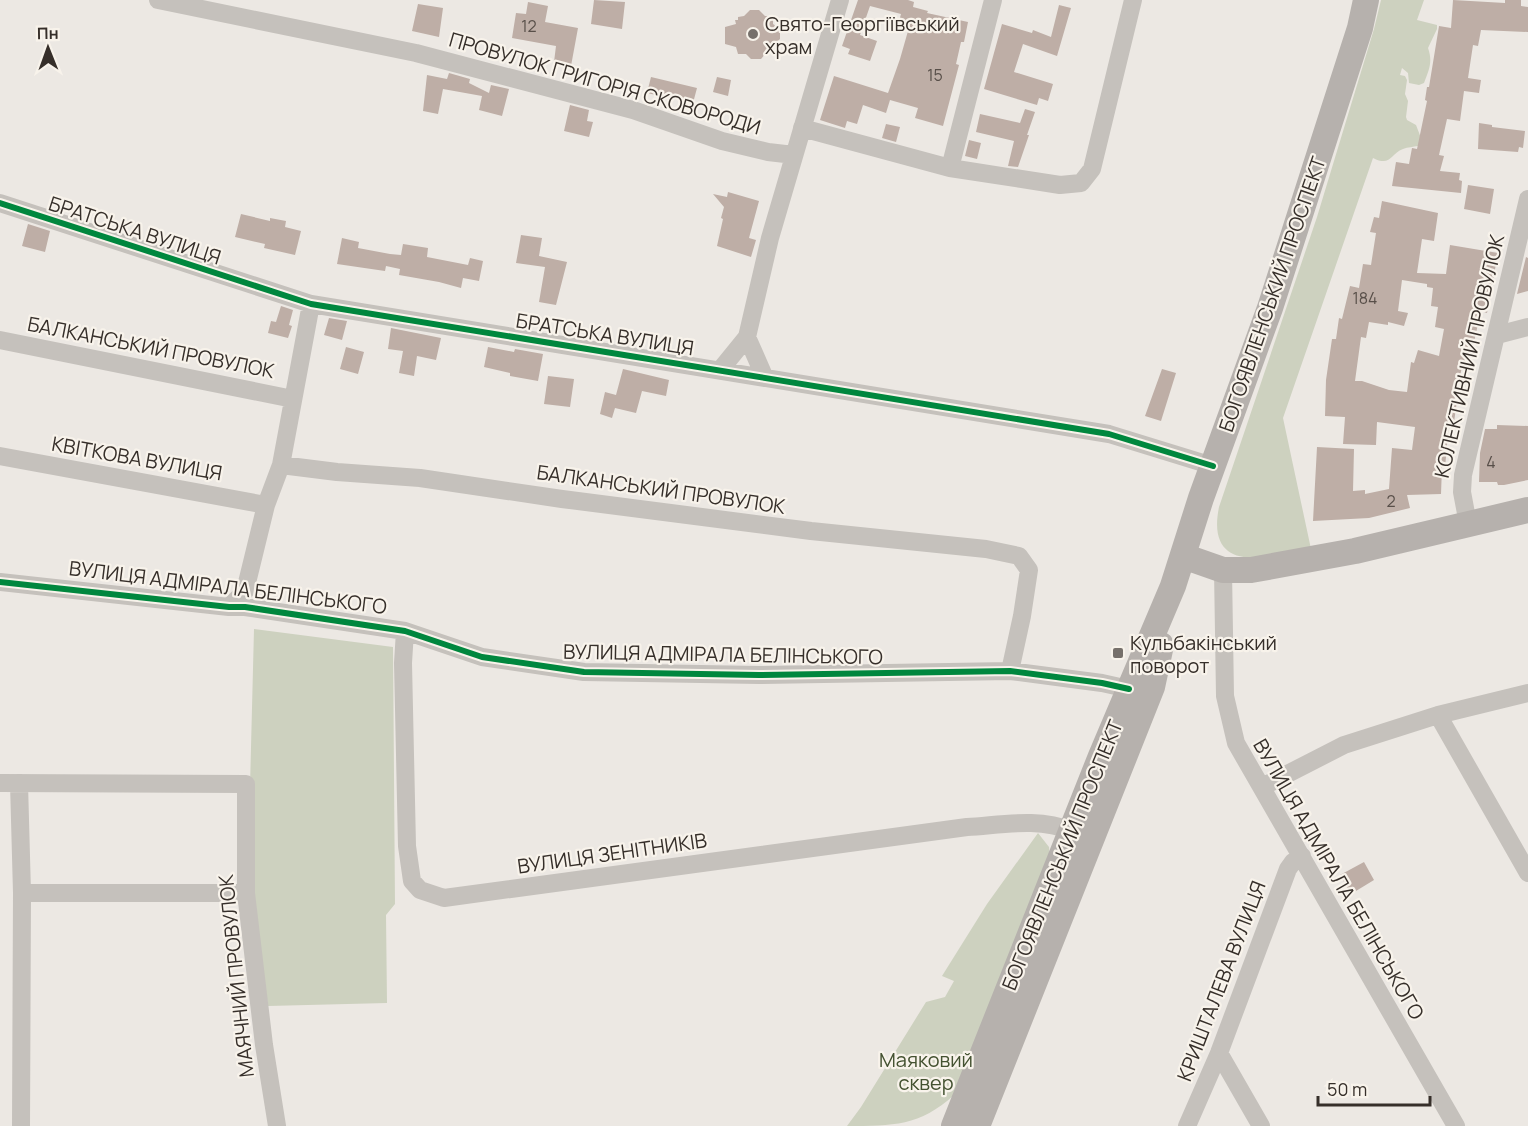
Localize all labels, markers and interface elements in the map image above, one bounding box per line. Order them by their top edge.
place label: Свято-Георгіївський храм [765,10,960,60]
house number: 12 [521,15,537,37]
north arrow [18,18,78,78]
text: Пн [37,22,59,44]
street label: ПРОВУЛОК ГРИГОРІЯ СКОВОРОДИ [446,25,764,141]
marker: Свято-Георгіївський храм [746,27,760,41]
house number: 15 [927,64,943,86]
street label: БОГОЯВЛЕНСЬКИЙ ПРОСПЕКТ [1212,153,1332,435]
street label: БРАТСЬКА ВУЛИЦЯ [45,189,225,271]
street label: КОЛЕКТИВНИЙ ПРОВУЛОК [1428,232,1510,480]
house number: 184 [1353,287,1377,309]
street label: БРАТСЬКА ВУЛИЦЯ [514,307,696,361]
street label: БАЛКАНСЬКИЙ ПРОВУЛОК [25,310,277,384]
street label: КВІТКОВА ВУЛИЦЯ [50,430,224,486]
house number: 4 [1486,451,1496,473]
street label: БАЛКАНСЬКИЙ ПРОВУЛОК [535,458,787,520]
house number: 2 [1386,490,1396,512]
street label: ВУЛИЦЯ АДМІРАЛА БЕЛІНСЬКОГО [68,554,388,620]
place label: Кульбакінський поворот [1130,629,1277,679]
street label: ВУЛИЦЯ АДМІРАЛА БЕЛІНСЬКОГО [563,638,883,670]
marker: Кульбакінський поворот [1111,646,1125,660]
street label: БОГОЯВЛЕНСЬКИЙ ПРОСПЕКТ [995,716,1129,994]
street label: ВУЛИЦЯ АДМІРАЛА БЕЛІНСЬКОГО [1247,734,1431,1024]
street label: ВУЛИЦЯ ЗЕНІТНИКІВ [515,826,709,880]
street label: МАЯЧНИЙ ПРОВУЛОК [212,873,260,1079]
street label: КРИШТАЛЕВА ВУЛИЦЯ [1170,877,1272,1085]
park label: Маяковий сквер [879,1046,973,1096]
scale bar [1318,1069,1430,1107]
text: 50 m [1327,1077,1367,1101]

